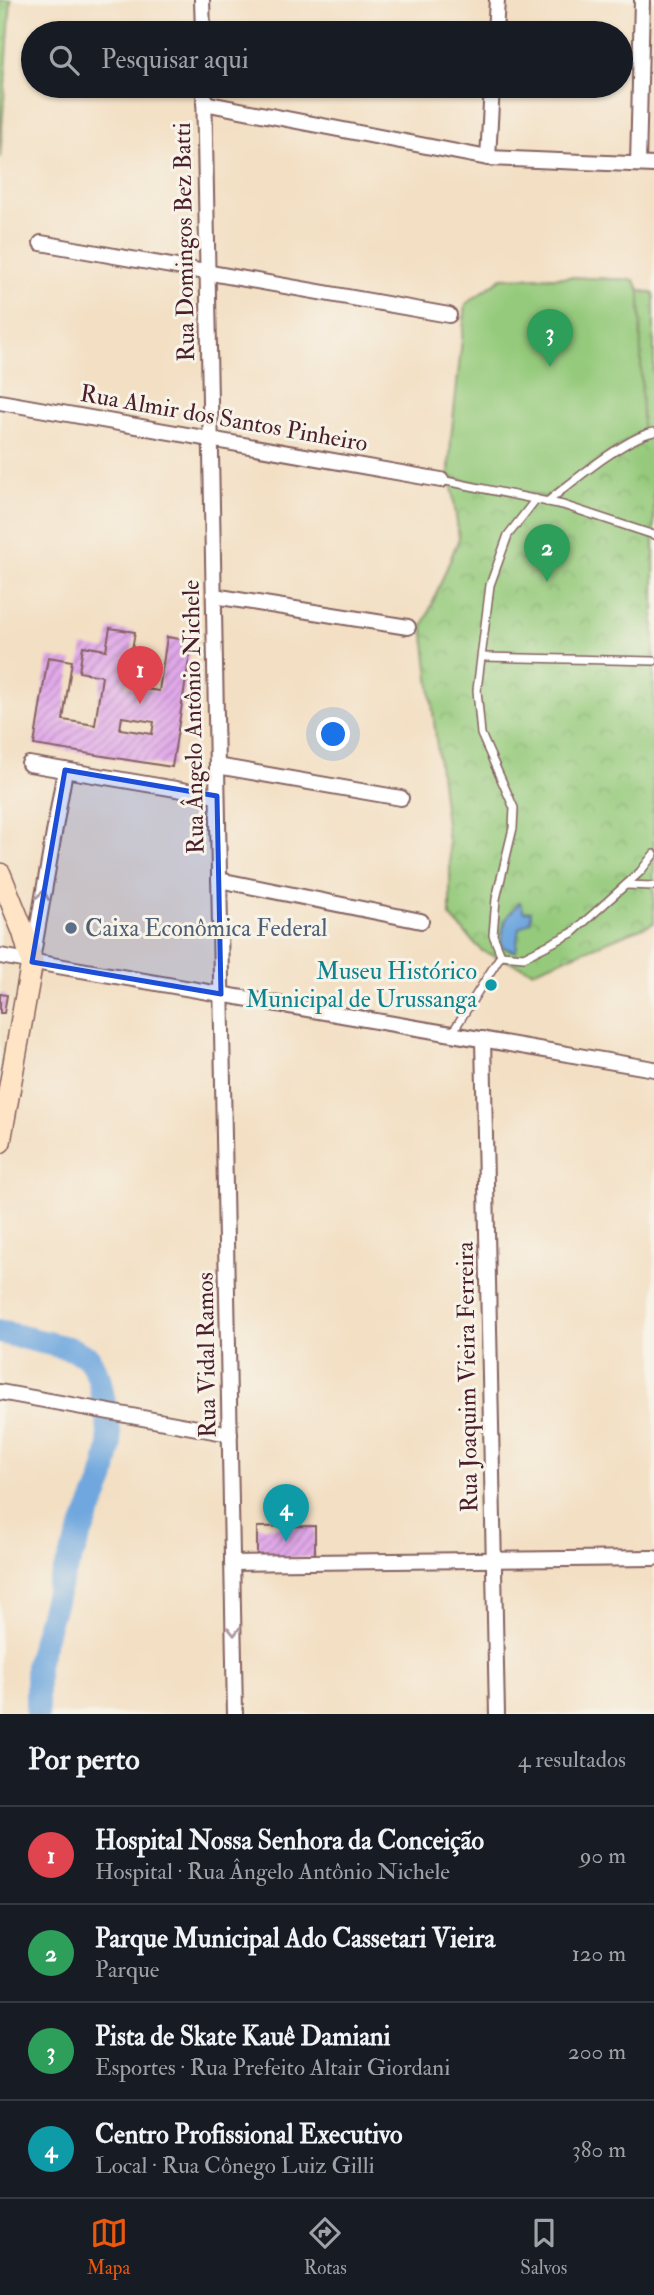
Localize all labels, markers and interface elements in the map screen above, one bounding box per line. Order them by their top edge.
search box [21,21,633,98]
icon: search [45,41,83,79]
text: Pesquisar aqui [101,44,249,76]
street label: Rua Domingos Bez Batti [167,122,202,362]
pin: 3 [527,309,573,367]
street label: Rua Almir dos Santos Pinheiro [78,378,370,459]
pin: 2 [524,524,570,582]
street label: Rua Ângelo Antônio Nichele [175,580,211,854]
pin: 1 [117,646,163,704]
your location [316,717,350,751]
one-way arrow [35,889,50,901]
place label: Caixa Econômica Federal [85,913,327,944]
marker: Caixa Econômica Federal [63,920,79,936]
place label: Museu Histórico Municipal de Urussanga [246,956,478,1015]
marker: Museu Histórico Municipal de Urussanga [483,977,499,993]
street label: Rua Joaquim Vieira Ferreira [450,1240,485,1513]
street label: Rua Vidal Ramos [190,1272,223,1438]
pin: 4 [263,1484,309,1542]
one-way arrow [226,1626,241,1637]
text: Por perto [28,1741,140,1778]
text: 4 resultados [518,1745,626,1774]
text: Hospital Nossa Senhora da Conceição [95,1825,484,1857]
text: 1 [47,1841,55,1870]
text: 90 m [580,1841,626,1870]
text: Hospital · Rua Ângelo Antônio Nichele [95,1857,450,1886]
text: Parque Municipal Ado Cassetari Vieira [95,1923,495,1955]
text: 2 [45,1939,57,1968]
text: 120 m [572,1939,626,1968]
text: Parque [95,1955,159,1984]
text: Pista de Skate Kauê Damiani [95,2021,390,2053]
text: 3 [47,2037,55,2066]
text: 200 m [568,2037,626,2066]
text: Esportes · Rua Prefeito Altair Giordani [95,2053,450,2082]
text: Centro Profissional Executivo [95,2119,403,2151]
text: 4 [45,2135,57,2164]
text: 380 m [572,2135,626,2164]
text: Local · Rua Cônego Luiz Gilli [95,2151,375,2180]
tab: Mapa [87,2214,130,2280]
tab: Rotas [304,2214,347,2280]
tab: Salvos [520,2214,567,2280]

